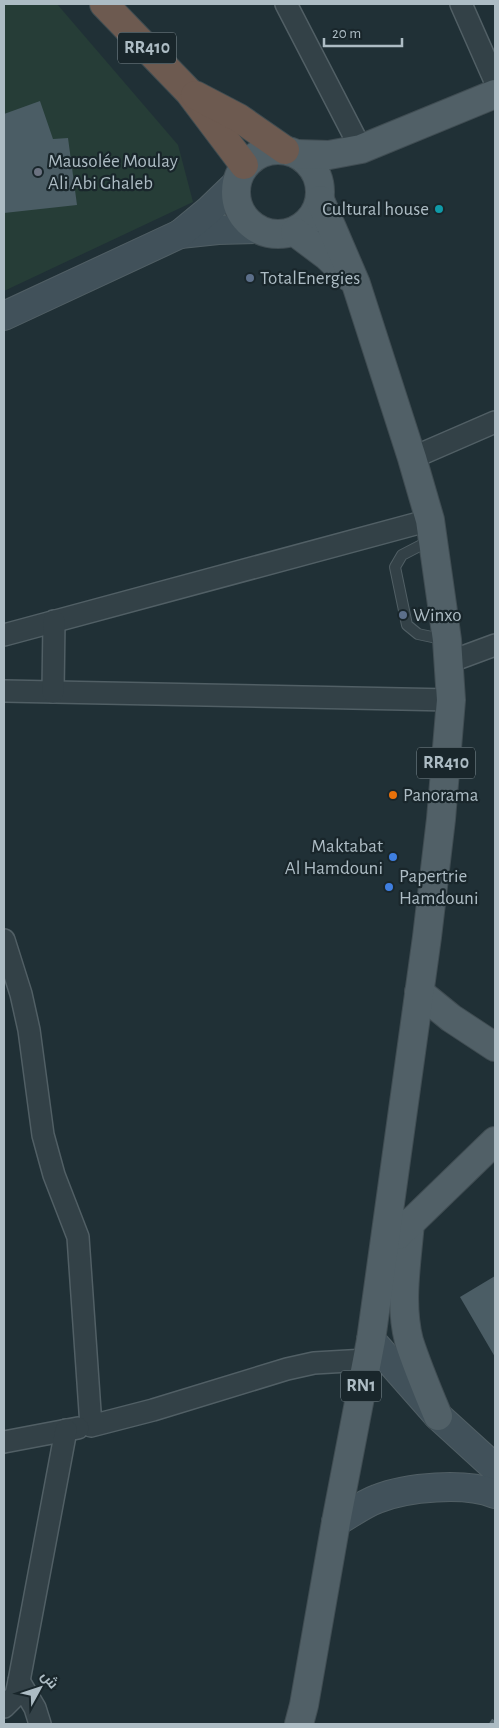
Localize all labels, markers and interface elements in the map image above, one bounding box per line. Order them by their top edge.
scale bar [324,15,402,47]
text: 20 m [332,26,361,41]
road number: RR410 [118,32,176,64]
place label: Mausolée Moulay Ali Abi Ghaleb [48,152,178,193]
marker: Mausolée Moulay Ali Abi Ghaleb [32,166,44,178]
place label: Cultural house [322,200,429,219]
marker: Cultural house [433,203,445,215]
place label: TotalEnergies [260,269,360,288]
marker: TotalEnergies [244,272,256,284]
place label: Winxo [413,606,462,625]
marker: Winxo [397,609,409,621]
road number: RR410 [417,748,475,778]
place label: Panorama [403,786,479,805]
marker: Panorama [387,789,399,801]
place label: Maktabat Al Hamdouni [285,837,383,878]
marker: Maktabat Al Hamdouni [387,851,399,863]
place label: Papertrie Hamdouni [399,867,478,908]
marker: Papertrie Hamdouni [383,881,395,893]
road number: RN1 [341,1370,381,1402]
north arrow [15,1663,65,1713]
text: ش [37,1668,62,1692]

